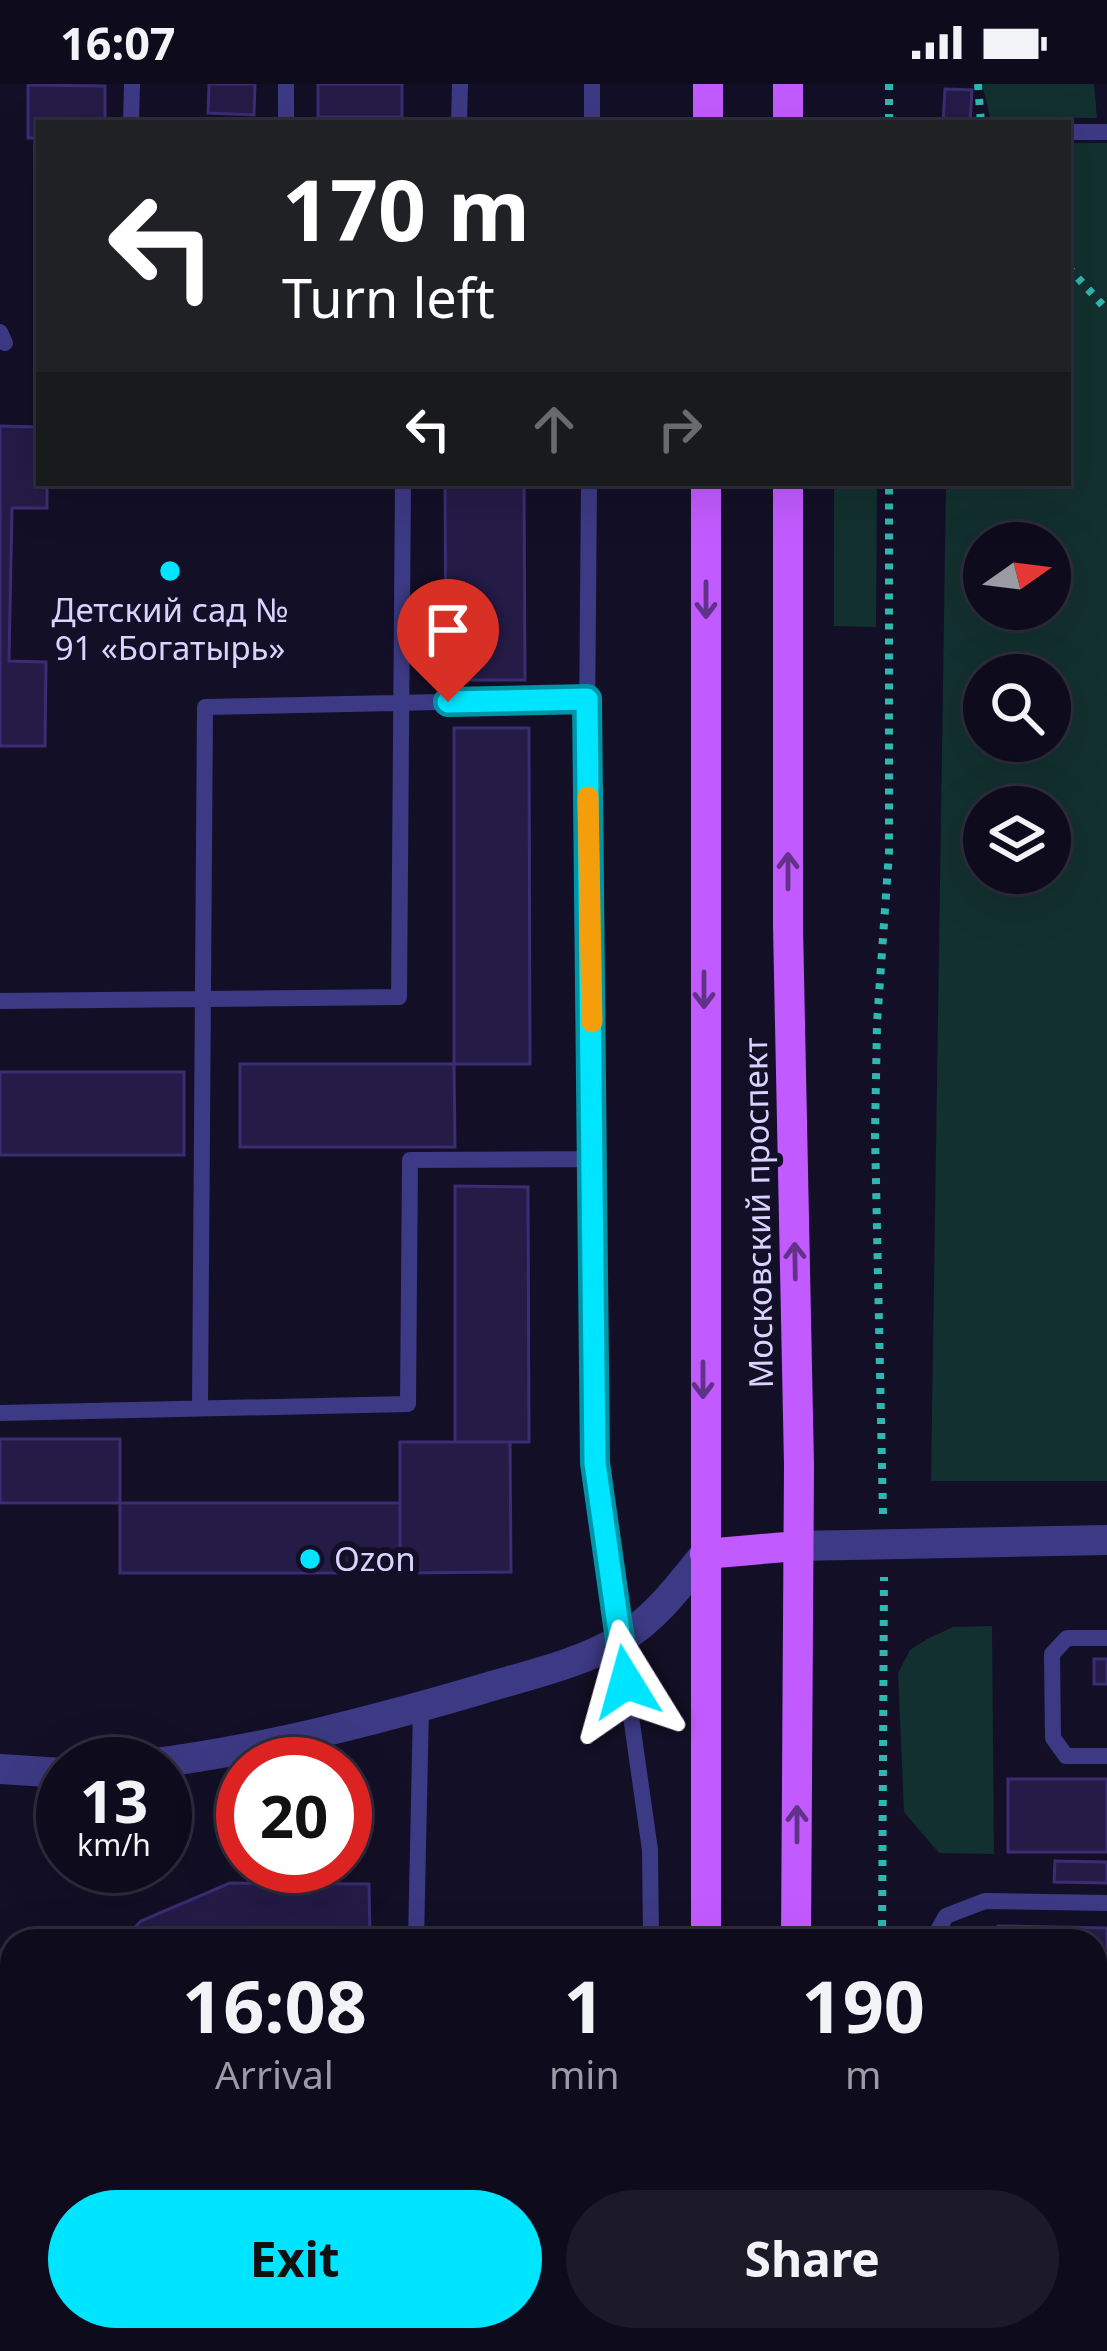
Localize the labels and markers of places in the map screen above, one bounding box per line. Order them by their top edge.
marker: Детский сад № 91 «Богатырь» [157,558,183,584]
pin [397,579,499,702]
place label: Детский сад № 91 «Богатырь» [51,587,289,670]
place label: Ozon [334,1536,416,1581]
marker: Ozon [297,1546,323,1572]

